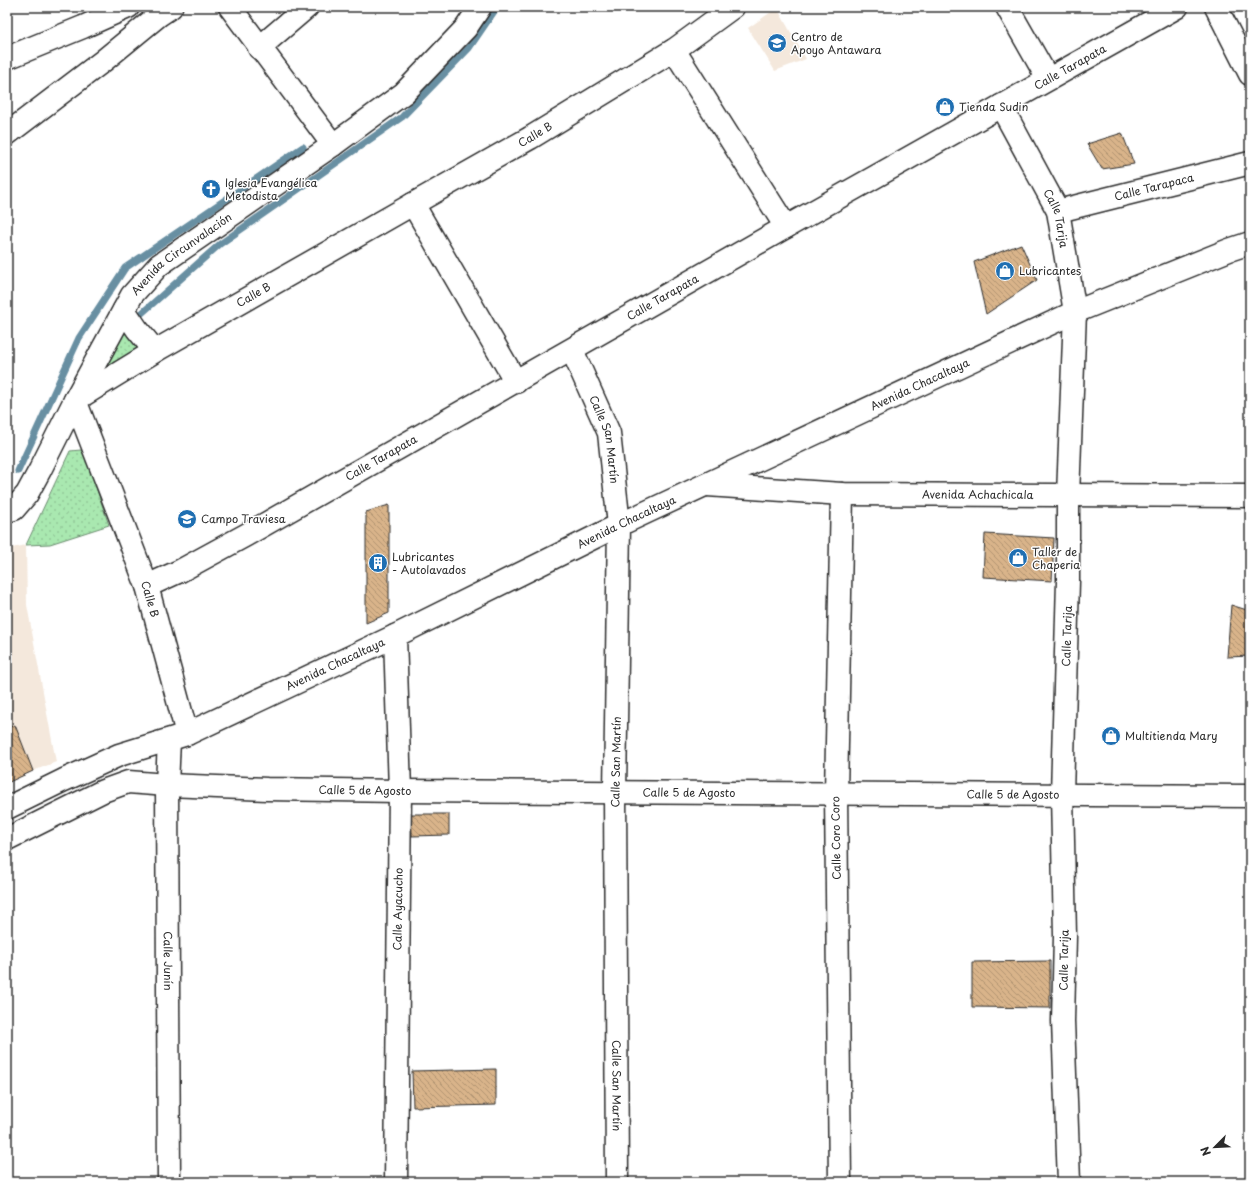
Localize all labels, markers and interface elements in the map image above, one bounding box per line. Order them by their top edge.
place label: Centro de Apoyo Antawara [791,28,881,58]
school or university icon: Centro de Apoyo Antawara [766,32,788,54]
street label: Calle Tarapata [1031,40,1109,94]
shop icon: Tienda Sudin [934,96,956,118]
place label: Tienda Sudin [959,98,1028,115]
street label: Calle B [515,117,555,151]
street label: Calle Tarapaca [1112,168,1196,205]
place label: Iglesia Evangélica Metodista [225,174,317,204]
church icon: Iglesia Evangélica Metodista [200,178,222,200]
street label: Calle Tarija [1039,186,1073,249]
street label: Avenida Circunvalación [127,208,235,299]
shop icon: Lubricantes [994,260,1016,282]
place label: Lubricantes [1019,262,1081,279]
street label: Calle Tarapata [623,270,701,324]
street label: Calle B [233,278,274,311]
street label: Avenida Chacaltaya [867,354,972,414]
street label: Calle San Martín [585,392,623,484]
street label: Calle Tarapata [342,430,420,485]
street label: Avenida Achachicala [922,485,1034,503]
street label: Avenida Chacaltaya [574,491,678,552]
school or university icon: Campo Traviesa [176,508,198,530]
place label: Campo Traviesa [201,510,286,527]
place label: Taller de Chaperia [1032,543,1080,573]
shop icon: Taller de Chaperia [1007,547,1029,569]
place label: Lubricantes - Autolavados [392,548,466,578]
building icon: Lubricantes - Autolavados [367,552,389,574]
street label: Calle B [137,579,164,619]
street label: Calle Tarija [1057,605,1076,667]
street label: Avenida Chacaltaya [283,633,387,694]
street label: Calle San Martín [606,716,625,808]
shop icon: Multitienda Mary [1100,725,1122,747]
place label: Multitienda Mary [1125,727,1218,744]
street label: Calle 5 de Agosto [318,781,411,799]
street label: Calle 5 de Agosto [642,783,735,801]
street label: Calle 5 de Agosto [966,785,1059,803]
street label: Calle Coro Coro [826,796,845,880]
street label: Calle Ayacucho [388,868,407,950]
street label: Calle Tarija [1054,929,1073,991]
street label: Calle Junín [160,931,177,991]
street label: Calle San Martín [608,1040,626,1131]
north arrow [1195,1127,1235,1167]
text: N [1196,1144,1215,1159]

